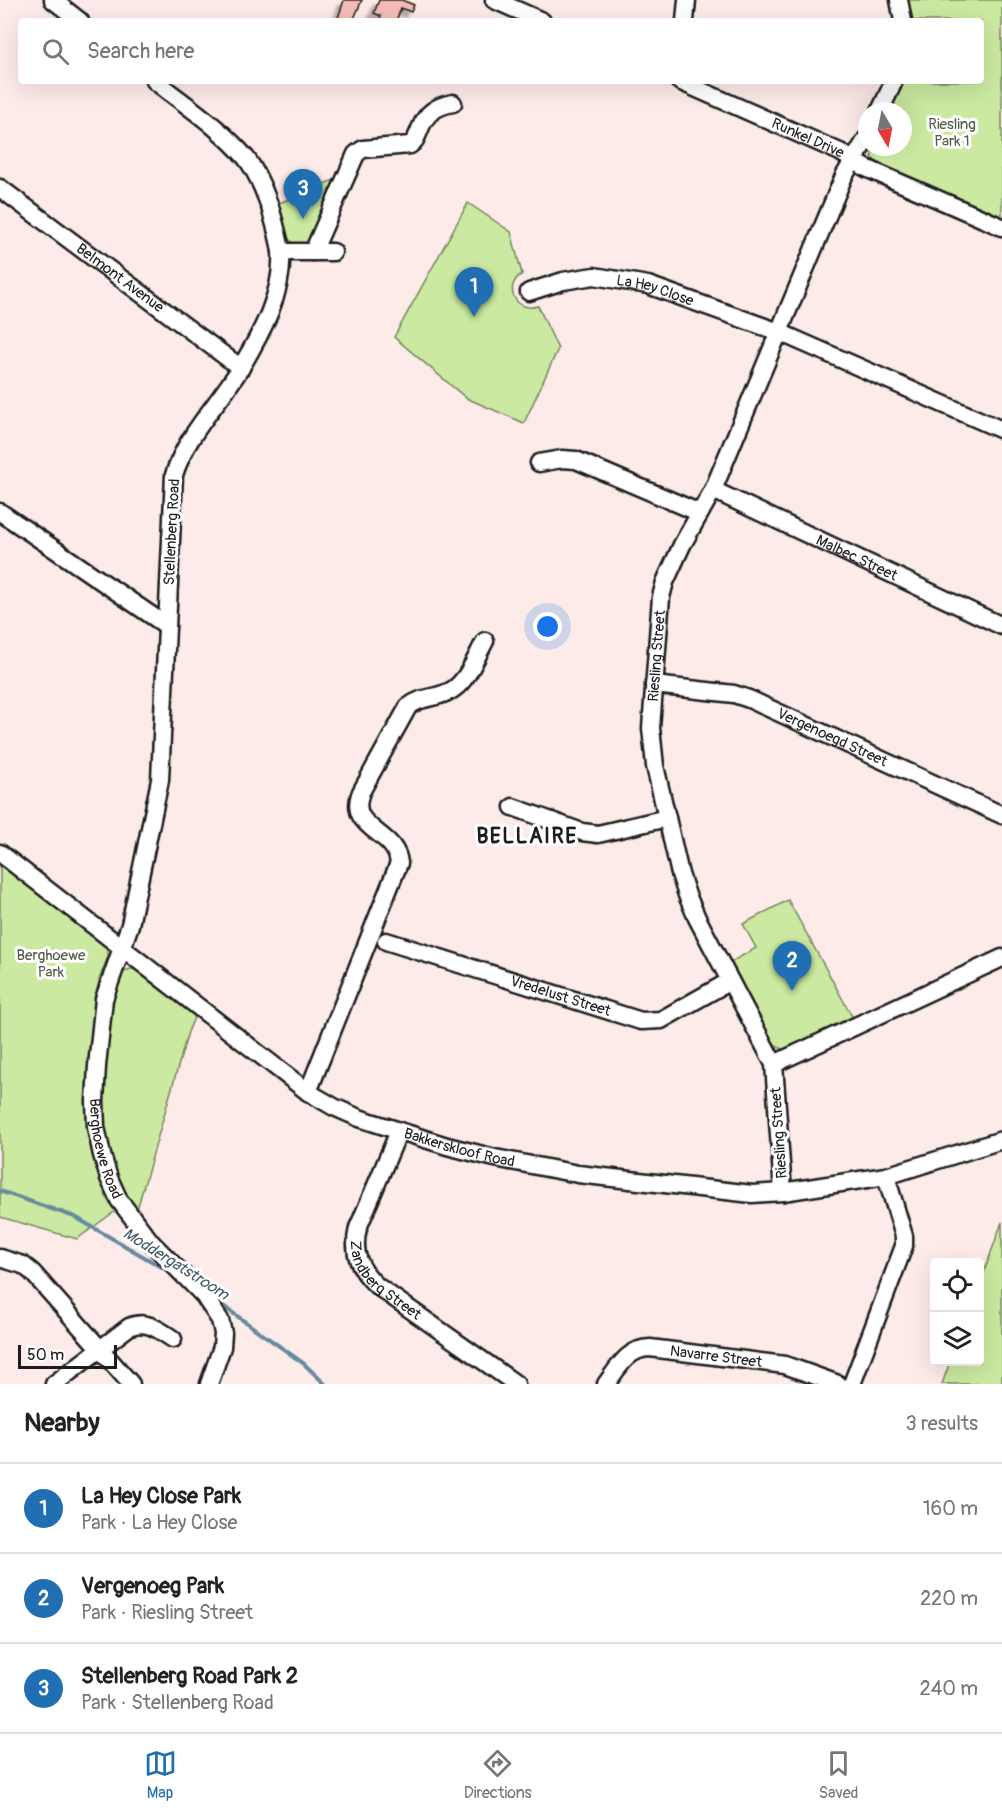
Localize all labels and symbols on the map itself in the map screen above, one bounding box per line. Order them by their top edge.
north arrow [858,102,912,156]
street label: Runkel Drive [769,114,848,162]
park label: Riesling Park 1 [928,115,976,151]
pin: 3 [284,170,322,219]
street label: Belmont Avenue [73,239,168,317]
pin: 1 [454,268,494,317]
street label: La Hey Close [615,270,697,310]
street label: Stellenberg Road [160,478,184,586]
street label: Malbec Street [813,530,901,585]
street label: Riesling Street [644,609,670,702]
your location [533,612,562,641]
street label: Vergenoegd Street [774,704,892,771]
district label: BELLAIRE [476,823,578,850]
pin: 2 [772,942,812,991]
park label: Berghoewe Park [17,946,86,982]
street label: Vredelust Street [508,971,614,1021]
street label: Riesling Street [766,1086,792,1179]
street label: Berghoewe Road [85,1098,127,1202]
street label: Bakkerskloof Road [402,1123,516,1171]
water label: Moddergatstroom [119,1223,233,1305]
street label: Zandberg Street [346,1240,426,1324]
street label: Navarre Street [669,1341,764,1372]
scale bar [18,1342,117,1370]

